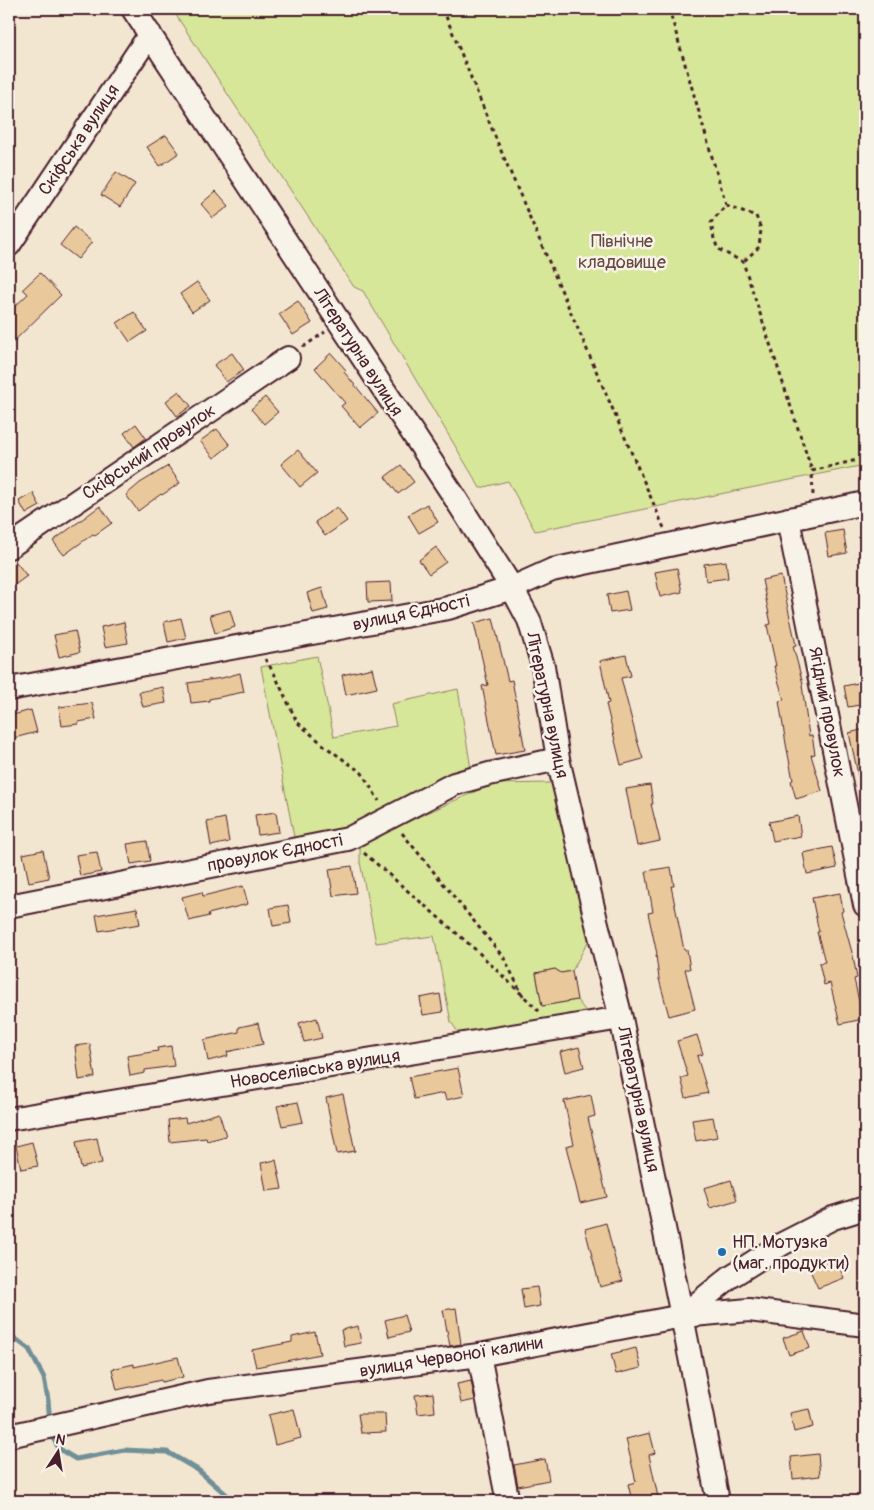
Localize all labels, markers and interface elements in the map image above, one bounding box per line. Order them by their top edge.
street label: Скіфська вулиця [33,80,125,200]
park label: Північне кладовище [578,230,666,274]
street label: Літературна вулиця [307,282,408,421]
street label: Скіфський провулок [78,399,220,505]
street label: вулиця Єдності [350,589,472,637]
street label: Літературна вулиця [520,629,574,780]
street label: Ягідний провулок [803,645,851,779]
street label: провулок Єдності [205,829,345,877]
street label: Літературна вулиця [611,1023,665,1174]
street label: Новоселівська вулиця [228,1044,402,1094]
place label: НП. Мотузка (маг. продукти) [732,1231,850,1275]
marker: НП. Мотузка (маг. продукти) [716,1246,728,1258]
street label: вулиця Червоної калини [358,1331,544,1383]
north arrow [32,1428,82,1478]
text: N [54,1430,67,1449]

